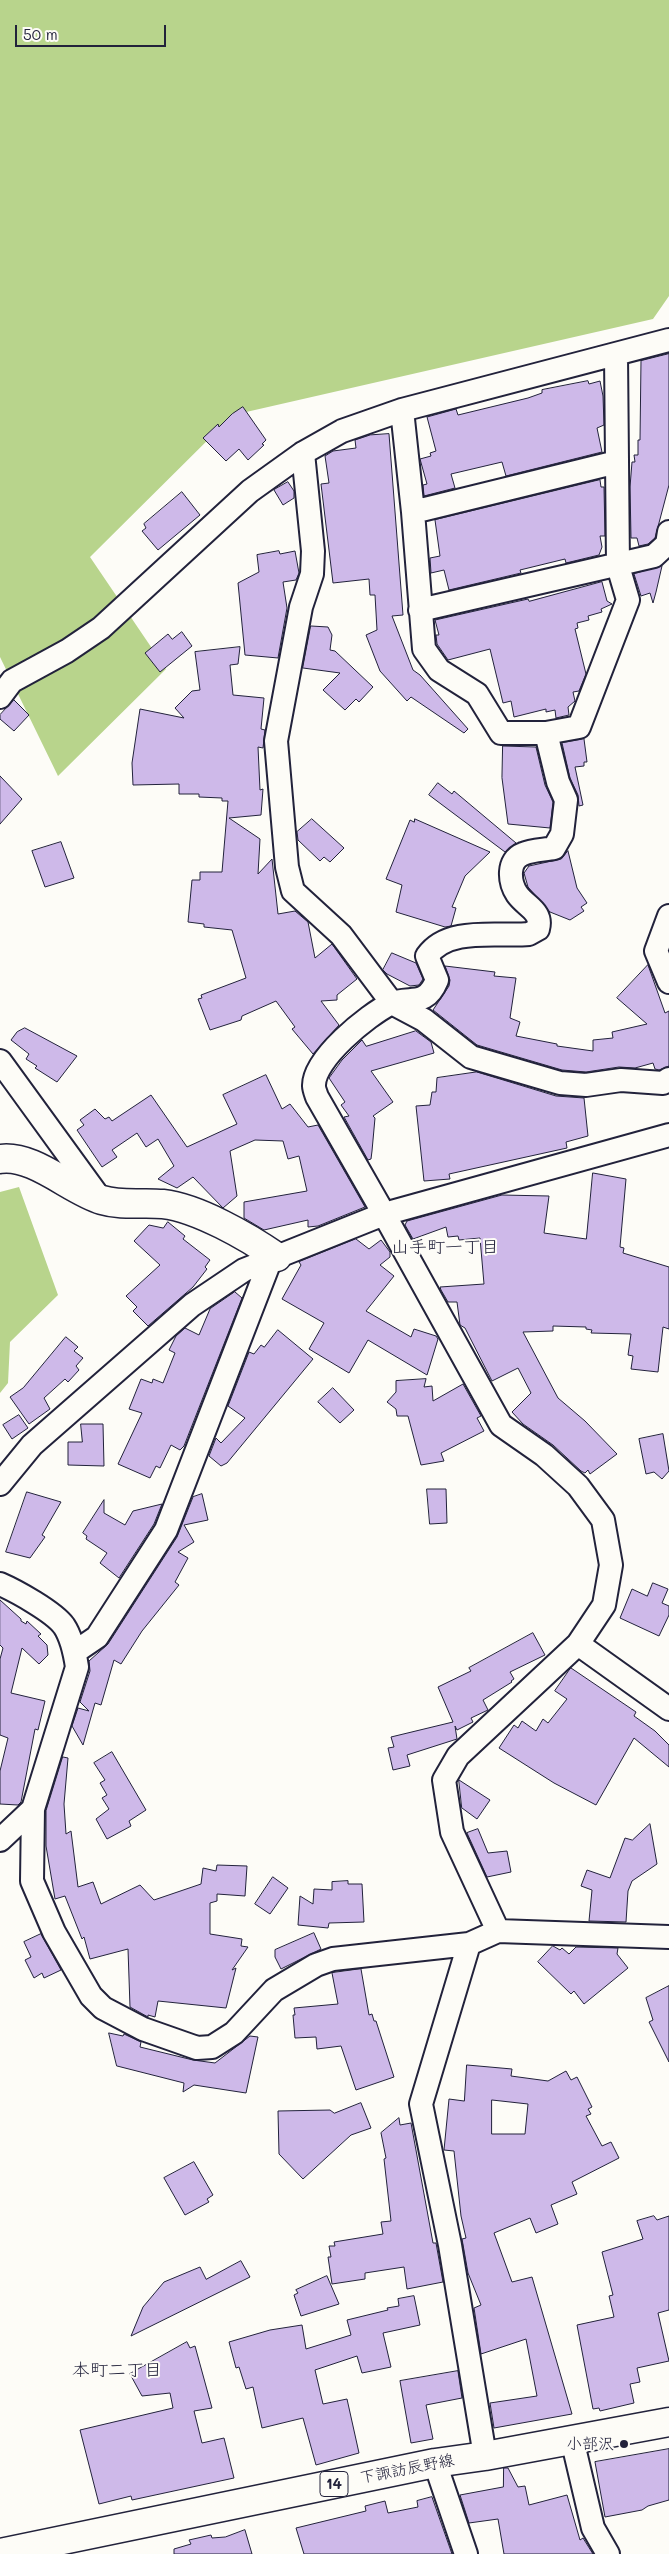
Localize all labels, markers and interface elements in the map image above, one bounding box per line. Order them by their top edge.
scale bar [18,15,169,47]
text: 50 m [23,24,58,44]
district label: 山手町一丁目 [391,1236,499,1258]
district label: 本町二丁目 [72,2359,162,2381]
place label: 小部沢 [566,2434,614,2454]
marker: 小部沢 [618,2438,630,2450]
street label: 下諏訪辰野線 [358,2450,456,2488]
road number: 14 [320,2472,348,2496]

